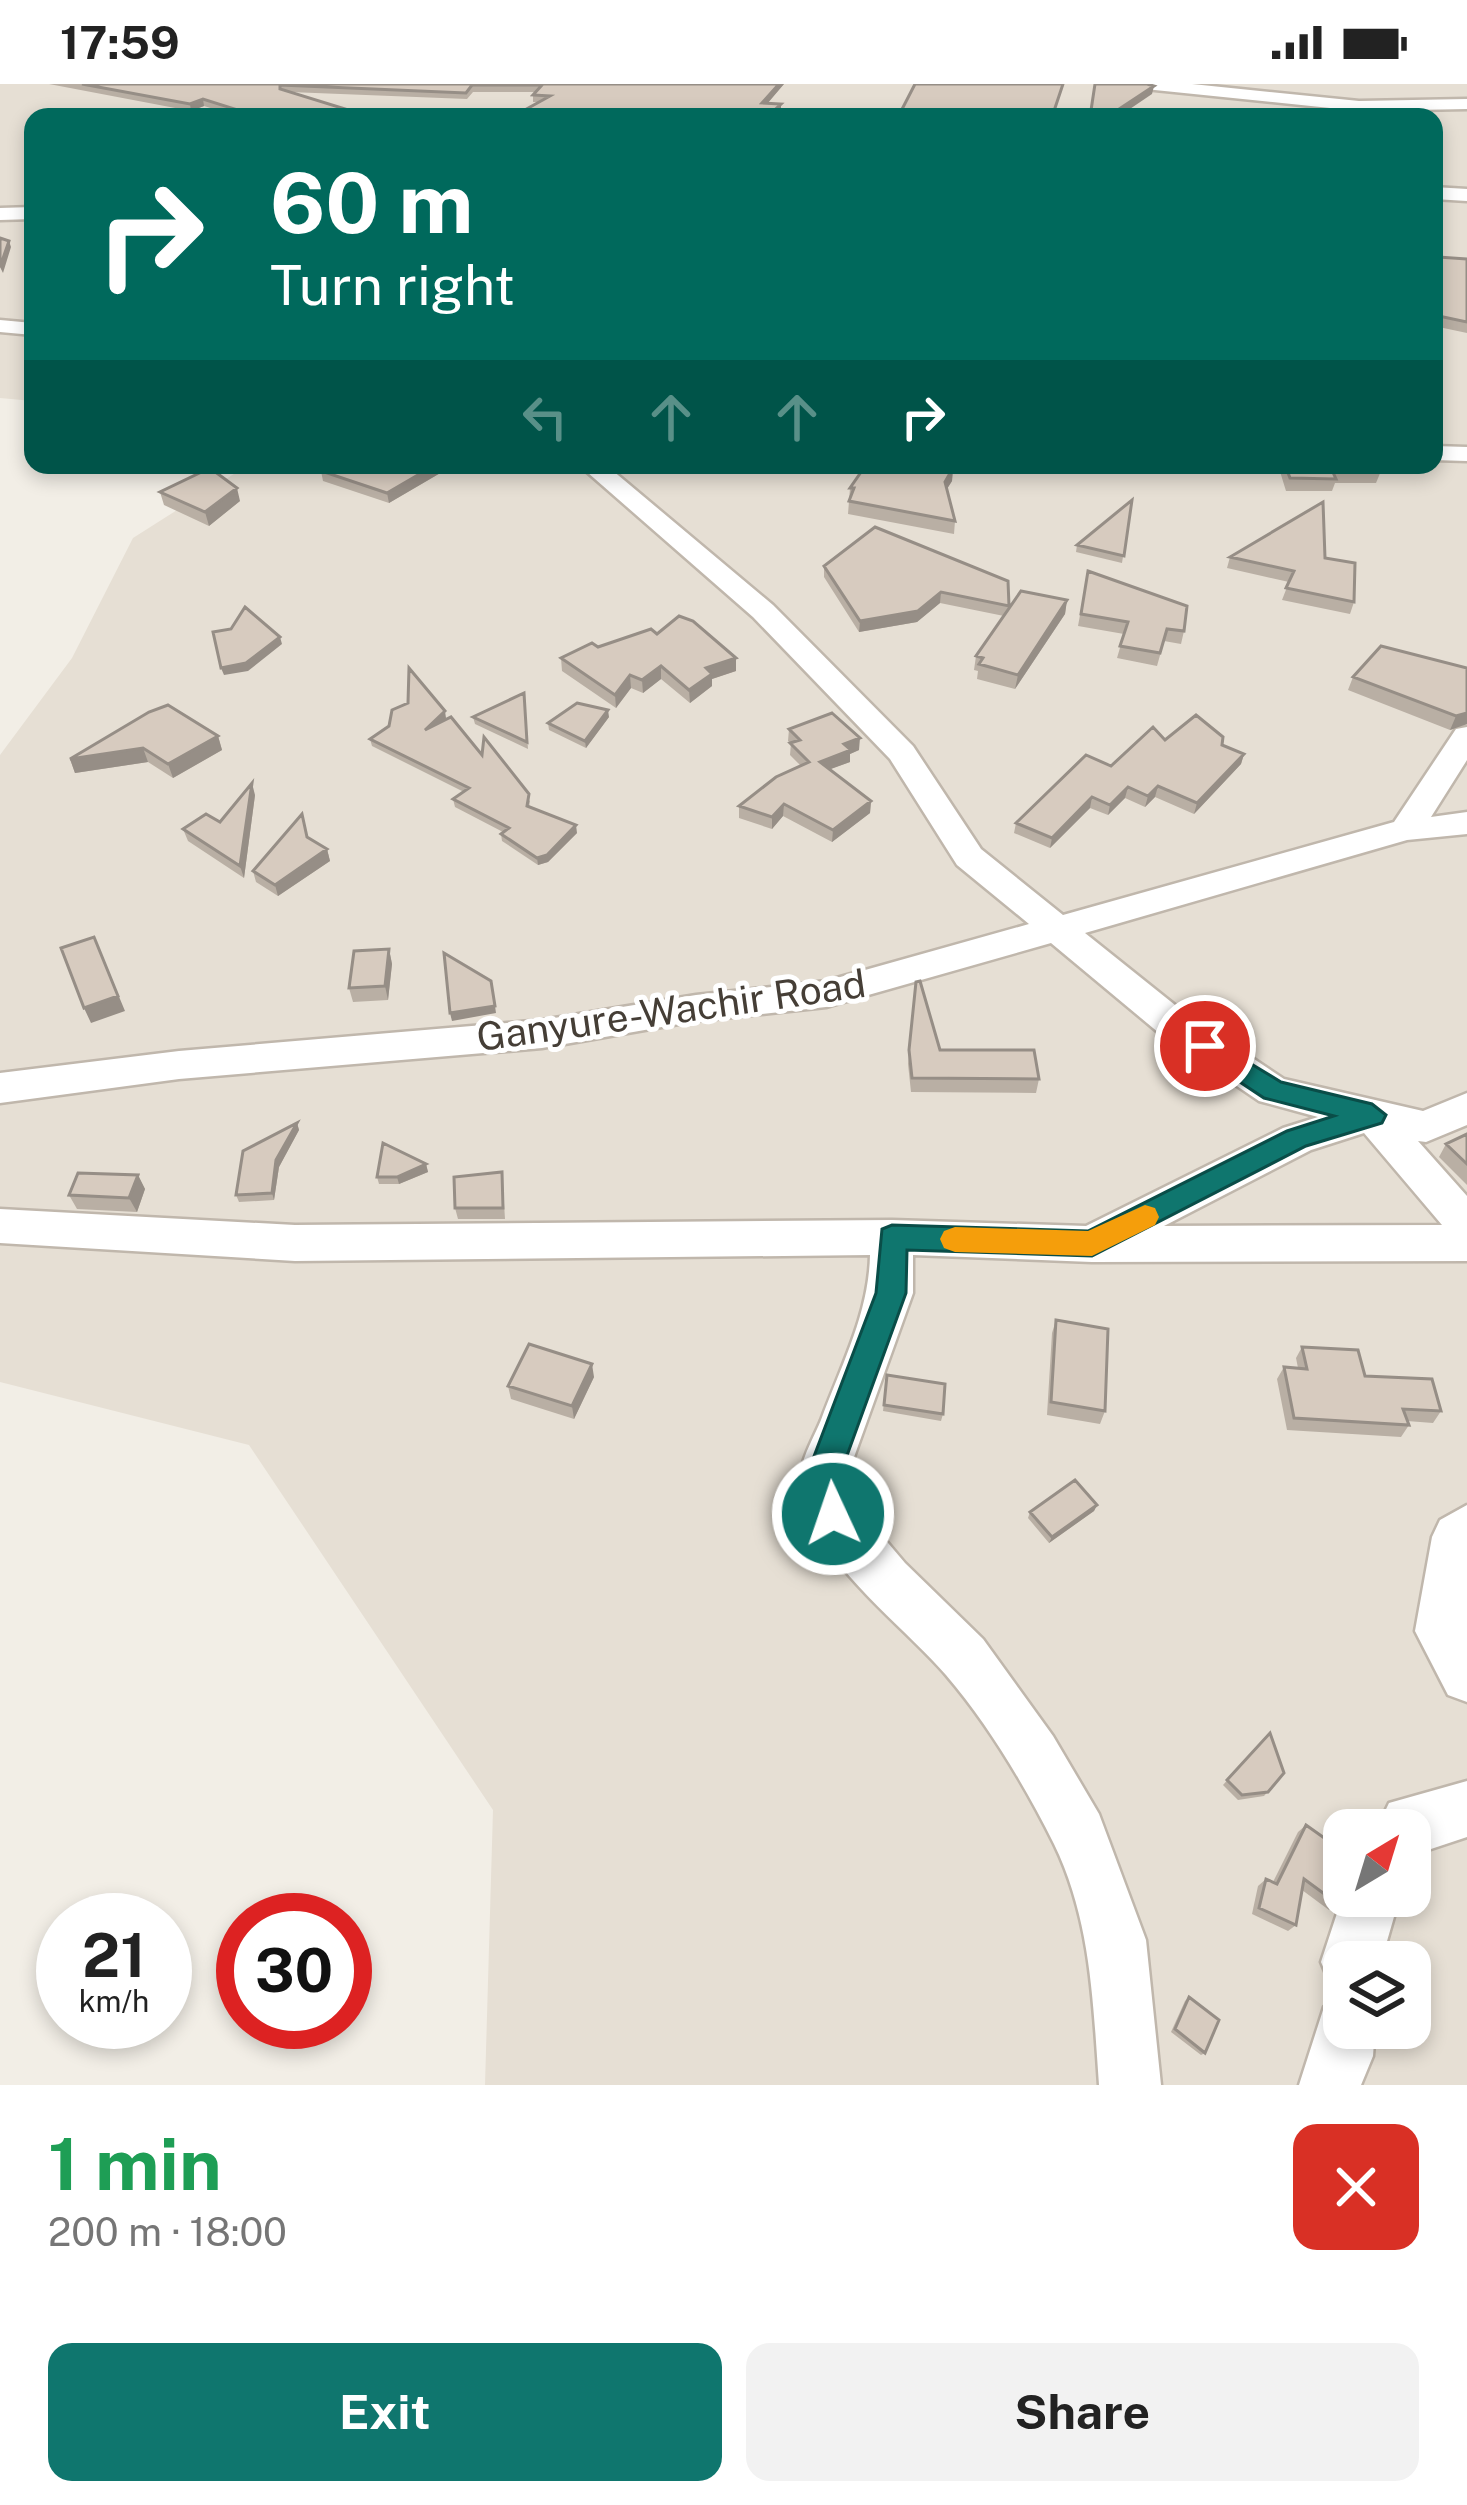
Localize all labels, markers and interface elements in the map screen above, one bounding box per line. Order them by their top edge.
text: 17:59 [60,16,180,69]
text: 60 m [270,153,474,252]
icon: right [72,156,228,312]
text: Turn right [270,254,515,317]
icon: left [512,384,578,450]
icon: ahead [638,384,704,450]
icon: ahead [764,384,830,450]
icon: right [890,384,956,450]
street label: Ganyure-Wachir Road [474,960,868,1060]
pin [1154,995,1256,1097]
icon: arrive [1172,1013,1238,1079]
position arrow [770,1451,896,1577]
north arrow [1323,1809,1431,1917]
map controls [1323,1809,1431,2049]
speed limit sign: 30 [216,1893,372,2049]
text: 21 [82,1920,146,1991]
button: layers [1323,1941,1431,2049]
text: km/h [79,1983,149,2019]
text: 1 min [48,2122,222,2206]
button: close [1293,2124,1419,2250]
text: 200 m · 18:00 [48,2209,287,2255]
button: Exit [48,2343,722,2481]
button: Share [746,2343,1419,2481]

